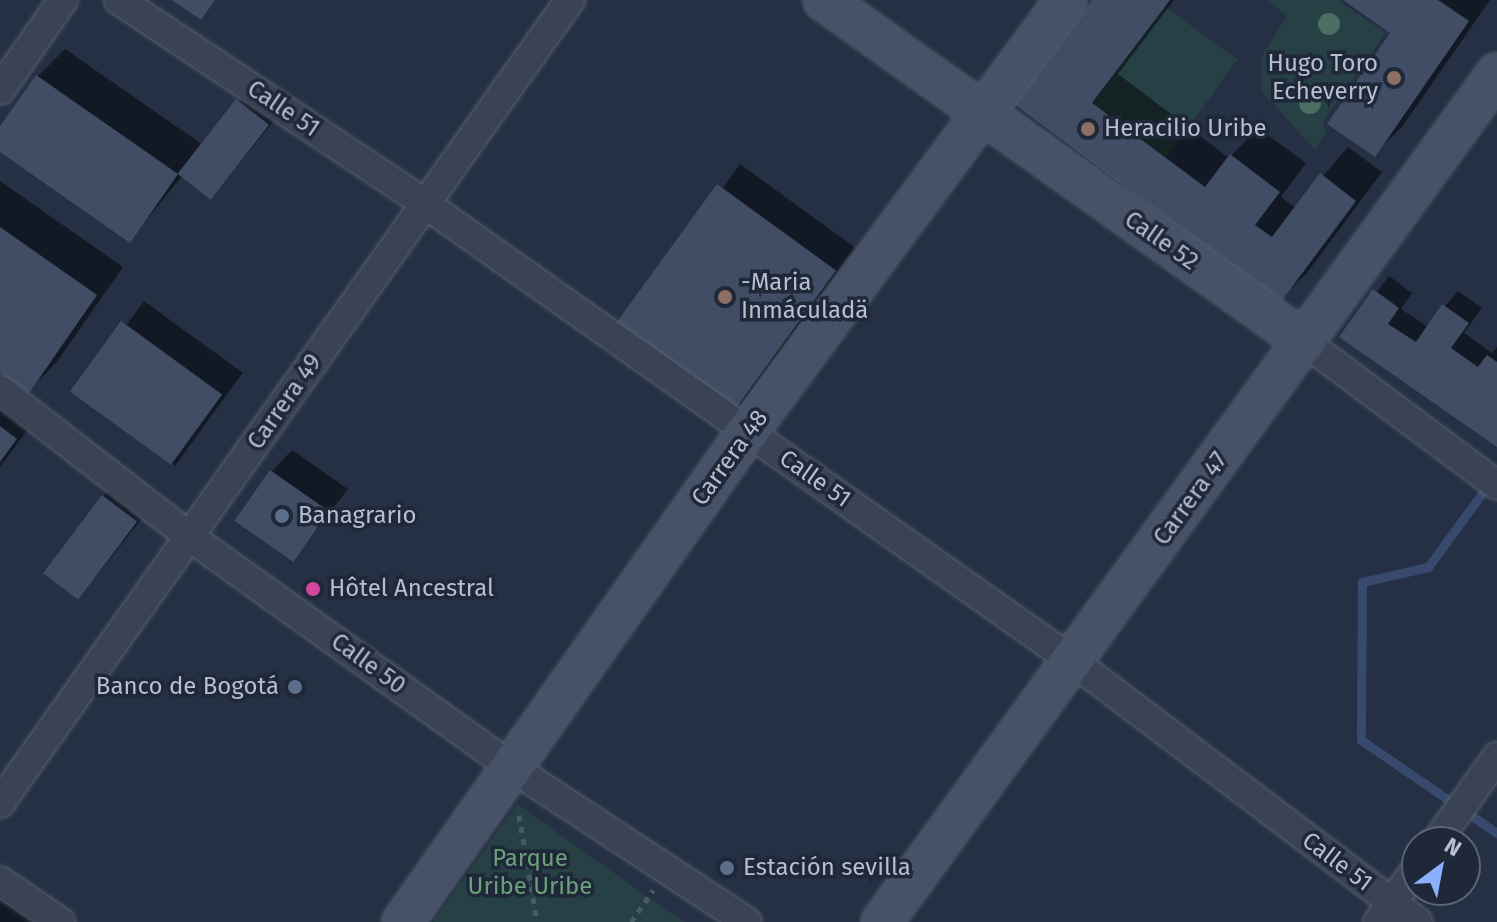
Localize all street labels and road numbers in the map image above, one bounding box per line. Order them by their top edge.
street label: Calle 51 [242,75,324,143]
street label: Calle 52 [1119,205,1203,277]
street label: Carrera 49 [242,349,328,455]
street label: Carrera 48 [686,405,774,511]
street label: Calle 51 [774,444,856,514]
street label: Carrera 47 [1148,447,1234,551]
street label: Calle 50 [325,627,411,701]
street label: Calle 51 [1296,826,1378,898]

